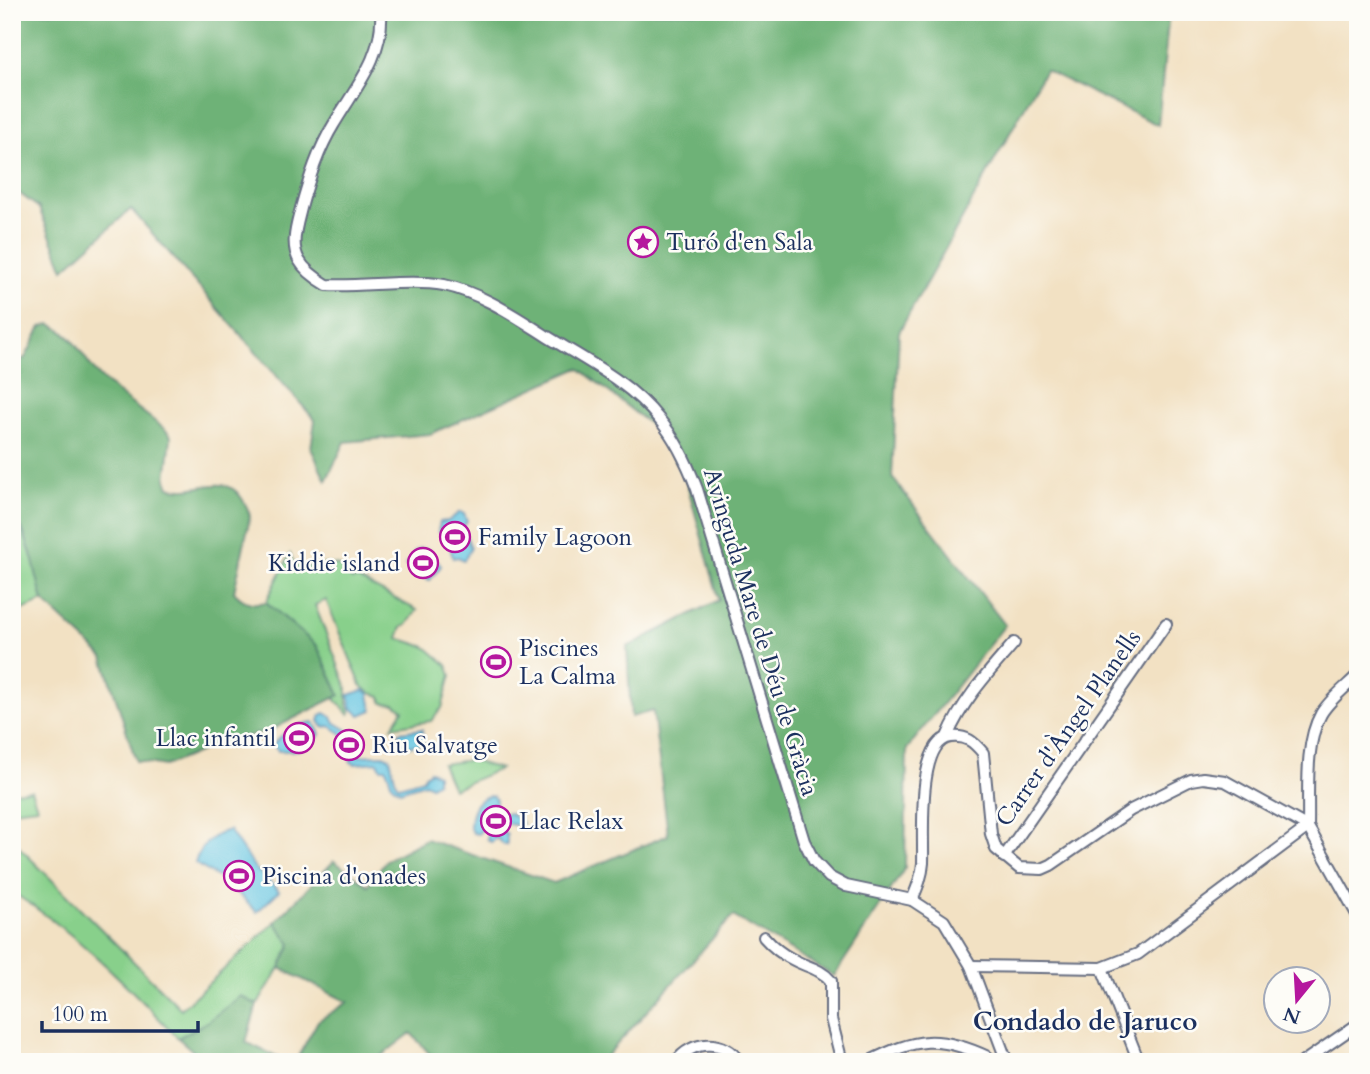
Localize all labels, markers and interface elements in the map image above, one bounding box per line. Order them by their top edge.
place icon: Turó d'en Sala [626,225,660,259]
place label: Turó d'en Sala [666,226,814,259]
street label: Avinguda Mare de Déu de Gràcia [695,464,826,801]
sports icon: Family Lagoon [438,520,472,554]
place label: Family Lagoon [478,521,633,554]
sports icon: Kiddie island [406,546,440,580]
place label: Kiddie island [268,547,400,580]
street label: Carrer d'Àngel Planells [988,623,1149,833]
place label: Piscines La Calma [519,632,616,693]
sports icon: Piscines La Calma [479,645,513,679]
sports icon: Llac infantil [282,721,316,755]
place label: Llac infantil [155,722,276,755]
sports icon: Riu Salvatge [332,728,366,762]
place label: Riu Salvatge [372,729,498,762]
sports icon: Llac Relax [479,804,513,838]
place label: Llac Relax [519,805,623,838]
sports icon: Piscina d'onades [222,859,256,893]
place label: Piscina d'onades [262,860,426,893]
north arrow [1262,965,1332,1036]
scale bar [42,990,198,1034]
text: 100 m [52,1000,108,1029]
text: N [1280,1000,1304,1030]
district label: Condado de Jaruco [973,1004,1197,1039]

